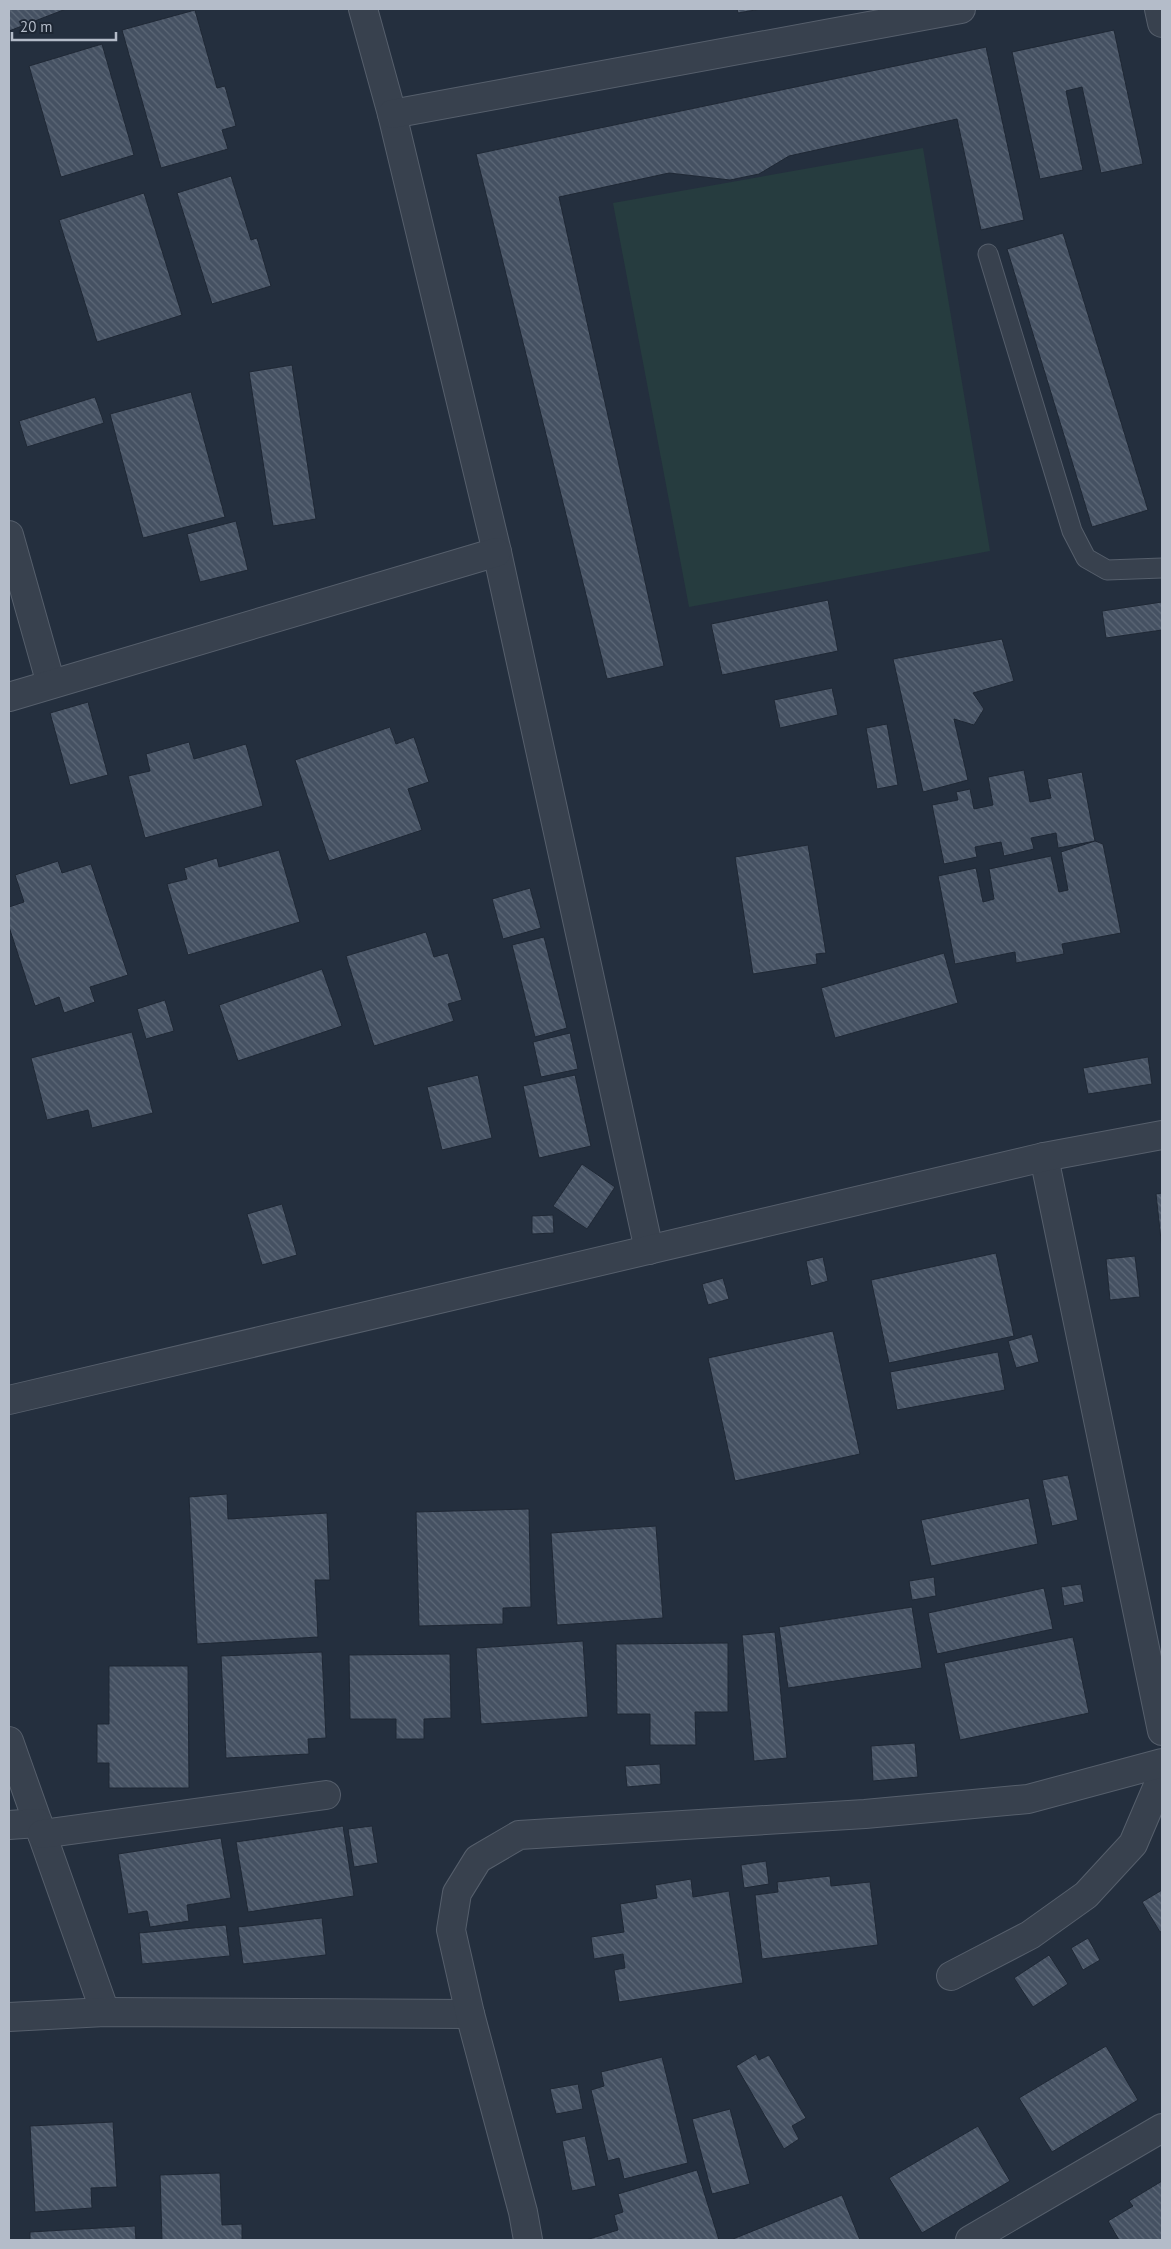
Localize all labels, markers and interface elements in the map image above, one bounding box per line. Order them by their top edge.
scale bar [12,10,116,42]
text: 20 m [20,17,53,36]

